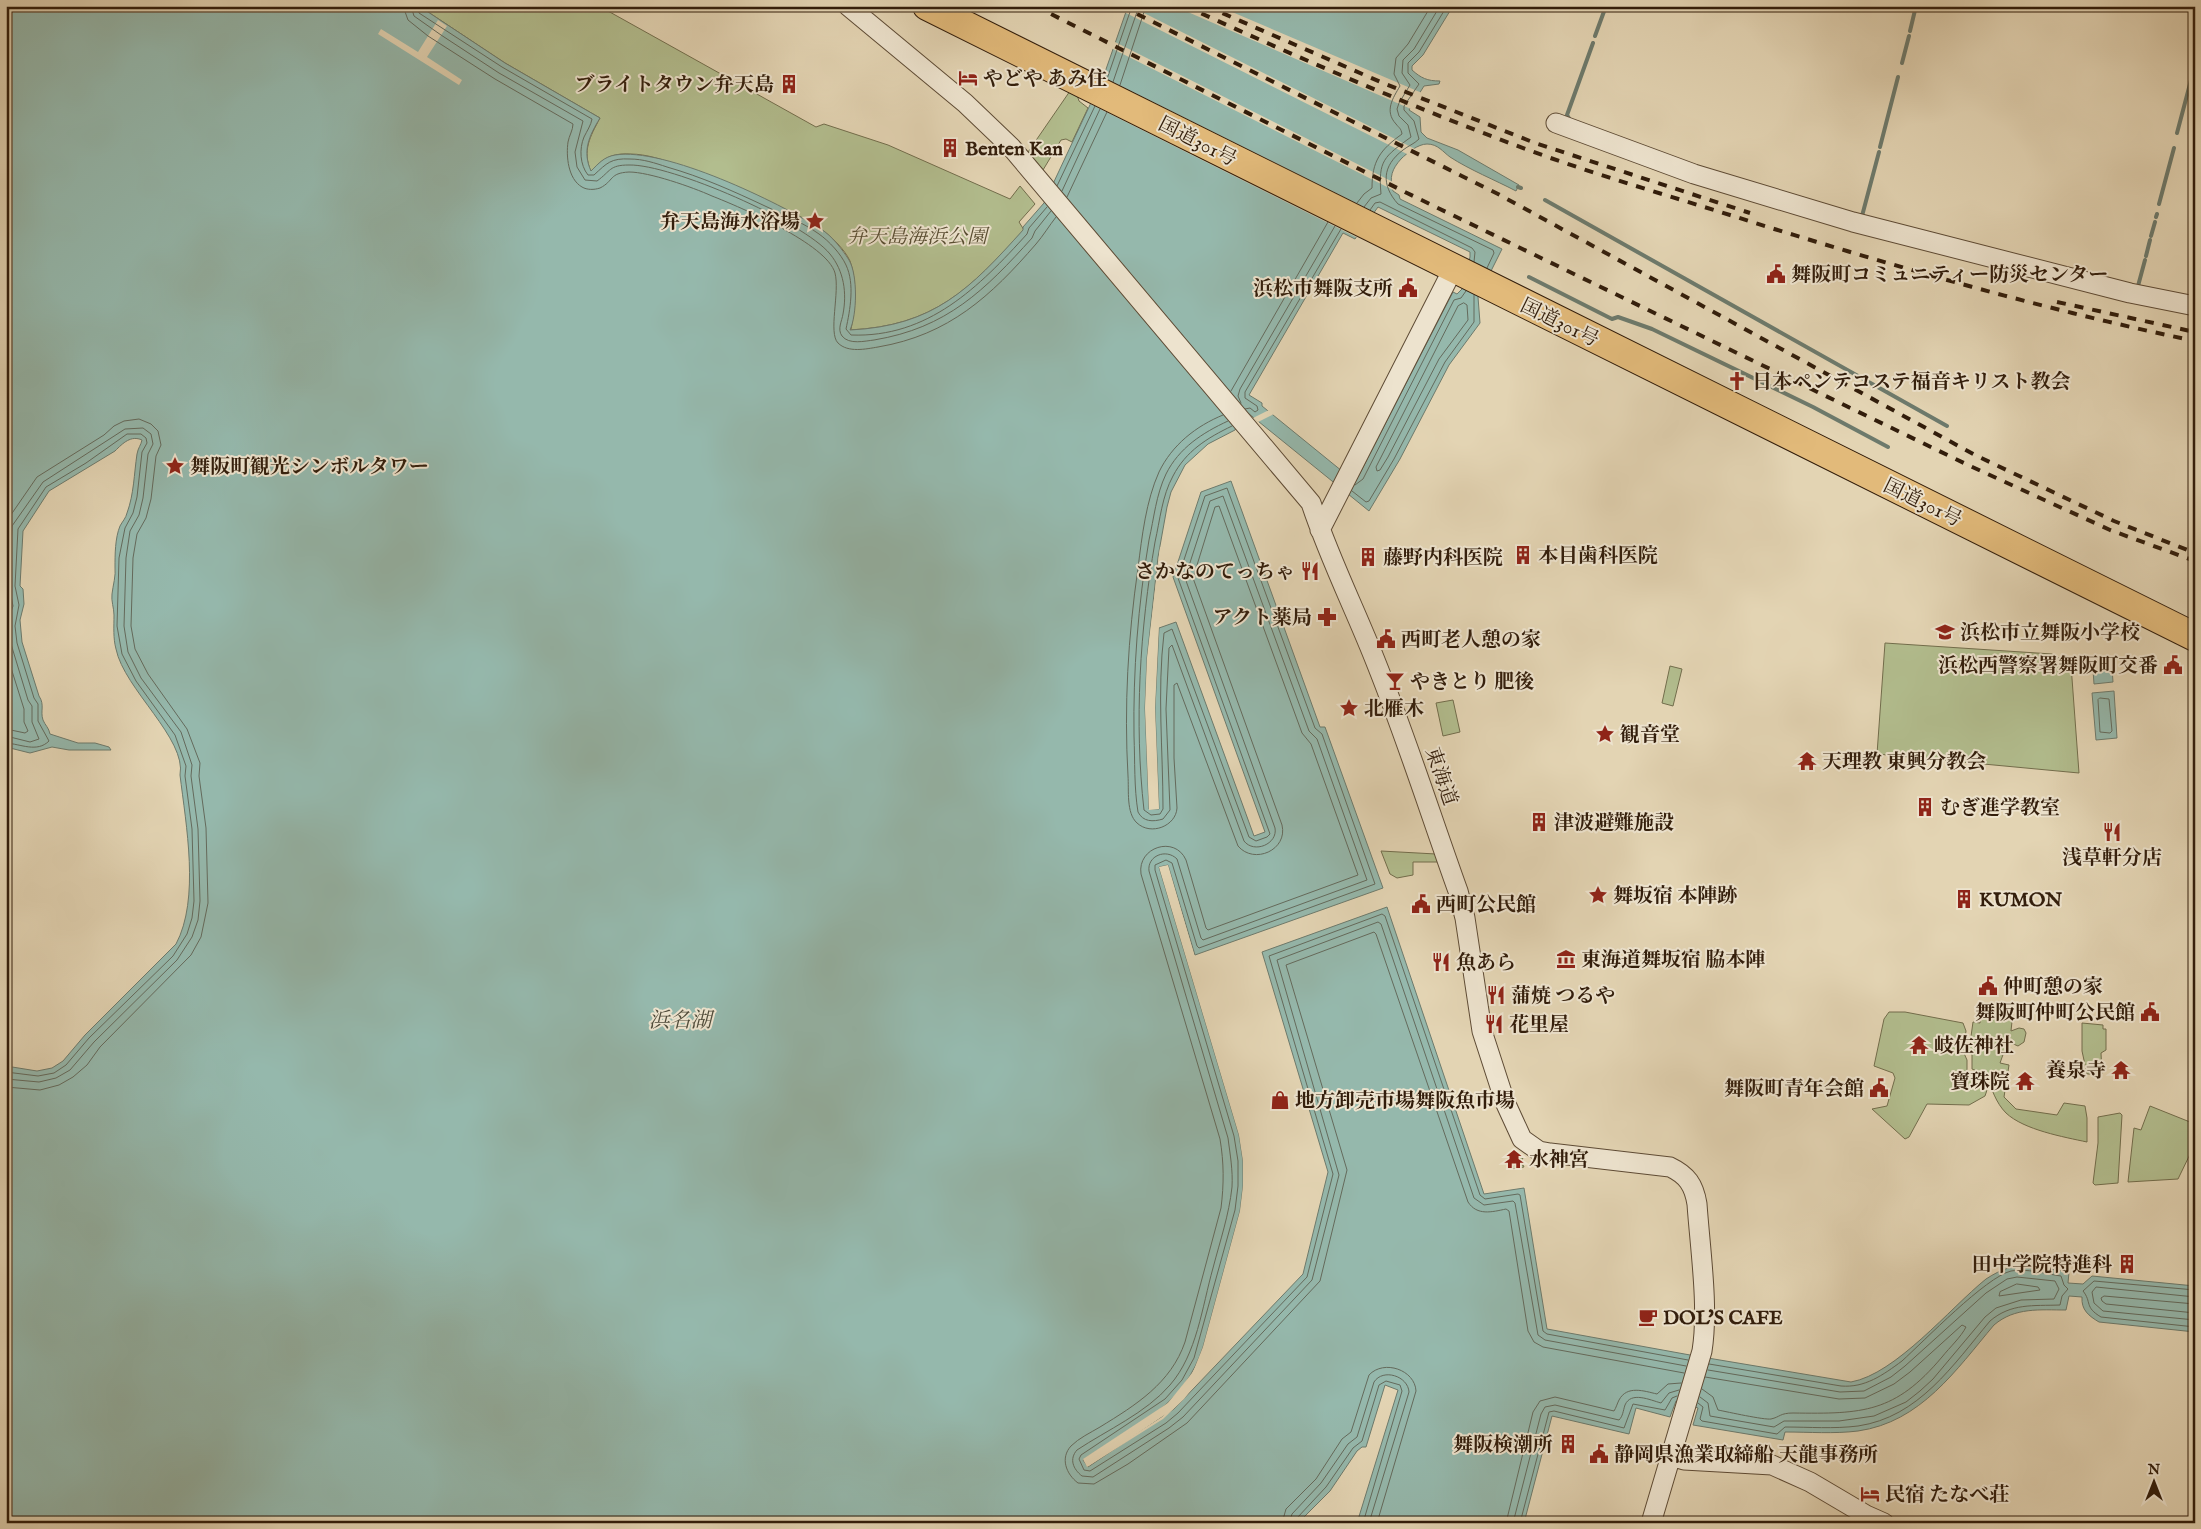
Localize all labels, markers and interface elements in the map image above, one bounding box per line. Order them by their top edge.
hotel icon: やどや あみ住 [957,67,979,89]
place label: やどや あみ住 [983,67,1107,92]
place label: ブライトタウン弁天島 [575,73,774,98]
building icon: ブライトタウン弁天島 [778,73,800,95]
street label: 国道301号 [1154,112,1241,173]
building icon: Benten Kan [939,137,961,159]
place label: Benten Kan [965,137,1063,162]
place label: 弁天島海水浴場 [660,210,800,235]
place icon: 弁天島海水浴場 [804,210,826,232]
park label: 弁天島海浜公園 [847,225,990,250]
public building icon: 舞阪町コミュニティー防災センター [1765,263,1787,285]
place label: 舞阪町コミュニティー防災センター [1791,263,2108,288]
place label: 浜松市舞阪支所 [1253,277,1393,302]
public building icon: 浜松市舞阪支所 [1397,277,1419,299]
street label: 国道301号 [1516,294,1603,353]
church icon: 日本ペンテコステ福音キリスト教会 [1726,370,1748,392]
place label: 日本ペンテコステ福音キリスト教会 [1752,370,2070,395]
place icon: 舞阪町観光シンボルタワー [164,455,186,477]
place label: 舞阪町観光シンボルタワー [190,455,429,480]
street label: 国道301号 [1879,474,1966,533]
building icon: 本目歯科医院 [1512,544,1534,566]
place label: 本目歯科医院 [1538,544,1658,569]
building icon: 藤野内科医院 [1357,546,1379,568]
place label: 藤野内科医院 [1383,546,1503,571]
place label: さかなのてっちゃ [1135,560,1295,585]
restaurant icon: さかなのてっちゃ [1299,560,1321,582]
place label: アクト薬局 [1213,606,1312,631]
pharmacy icon: アクト薬局 [1316,606,1338,628]
school or university icon: 浜松市立舞阪小学校 [1934,621,1956,643]
place label: 浜松市立舞阪小学校 [1960,621,2140,646]
public building icon: 西町老人憩の家 [1375,628,1397,650]
place label: 西町老人憩の家 [1401,628,1541,653]
place label: 浜松西警察署舞阪町交番 [1938,654,2158,679]
public building icon: 浜松西警察署舞阪町交番 [2162,654,2184,676]
bar icon: やきとり 肥後 [1384,670,1406,692]
place label: やきとり 肥後 [1410,670,1534,695]
place icon: 北雁木 [1338,697,1360,719]
place label: 北雁木 [1364,697,1424,722]
place icon: 観音堂 [1594,723,1616,745]
place label: 観音堂 [1620,723,1680,748]
street label: 東海道 [1419,744,1462,809]
temple icon: 天理教 東興分教会 [1796,750,1818,772]
place label: 天理教 東興分教会 [1822,750,1986,775]
building icon: むぎ進学教室 [1914,796,1936,818]
place label: むぎ進学教室 [1940,796,2060,821]
building icon: 津波避難施設 [1528,811,1550,833]
place label: 津波避難施設 [1554,811,1674,836]
restaurant icon: 浅草軒分店 [2101,821,2123,843]
place label: 浅草軒分店 [2062,846,2162,871]
place icon: 舞坂宿 本陣跡 [1587,884,1609,906]
place label: 舞坂宿 本陣跡 [1613,884,1737,909]
building icon: KUMON [1953,888,1975,910]
place label: KUMON [1979,888,2063,913]
public building icon: 西町公民館 [1410,893,1432,915]
place label: 西町公民館 [1436,893,1536,918]
museum icon: 東海道舞坂宿 脇本陣 [1555,948,1577,970]
place label: 東海道舞坂宿 脇本陣 [1581,948,1765,973]
restaurant icon: 魚あら [1430,951,1452,973]
place label: 魚あら [1456,951,1516,976]
public building icon: 仲町憩の家 [1977,975,1999,997]
place label: 仲町憩の家 [2003,975,2103,1000]
restaurant icon: 蒲焼 つるや [1485,984,1507,1006]
place label: 蒲焼 つるや [1511,984,1615,1009]
place label: 舞阪町仲町公民館 [1975,1001,2135,1026]
public building icon: 舞阪町仲町公民館 [2139,1001,2161,1023]
water label: 浜名湖 [649,1008,715,1035]
restaurant icon: 花里屋 [1483,1013,1505,1035]
place label: 花里屋 [1509,1013,1569,1038]
temple icon: 岐佐神社 [1908,1034,1930,1056]
place label: 岐佐神社 [1934,1034,2014,1059]
place label: 養泉寺 [2046,1059,2106,1084]
temple icon: 養泉寺 [2110,1059,2132,1081]
place label: 寶珠院 [1950,1070,2010,1095]
temple icon: 寶珠院 [2014,1070,2036,1092]
place label: 舞阪町青年会館 [1724,1077,1864,1102]
public building icon: 舞阪町青年会館 [1868,1077,1890,1099]
shop icon: 地方卸売市場舞阪魚市場 [1269,1089,1291,1111]
place label: 地方卸売市場舞阪魚市場 [1295,1089,1515,1114]
temple icon: 水神宮 [1503,1148,1525,1170]
place label: 水神宮 [1529,1148,1589,1173]
place label: 田中学院特進科 [1972,1253,2112,1278]
building icon: 田中学院特進科 [2116,1253,2138,1275]
cafe icon: DOL'S CAFE [1637,1306,1659,1328]
place label: DOL'S CAFE [1663,1306,1783,1331]
place label: 舞阪検潮所 [1453,1433,1553,1458]
building icon: 舞阪検潮所 [1557,1433,1579,1455]
public building icon: 静岡県漁業取締船 天龍事務所 [1588,1443,1610,1465]
place label: 静岡県漁業取締船 天龍事務所 [1614,1443,1878,1468]
north arrow [2128,1456,2178,1506]
text: N [2147,1461,2160,1479]
hotel icon: 民宿 たなべ荘 [1859,1483,1881,1505]
place label: 民宿 たなべ荘 [1885,1483,2009,1508]

